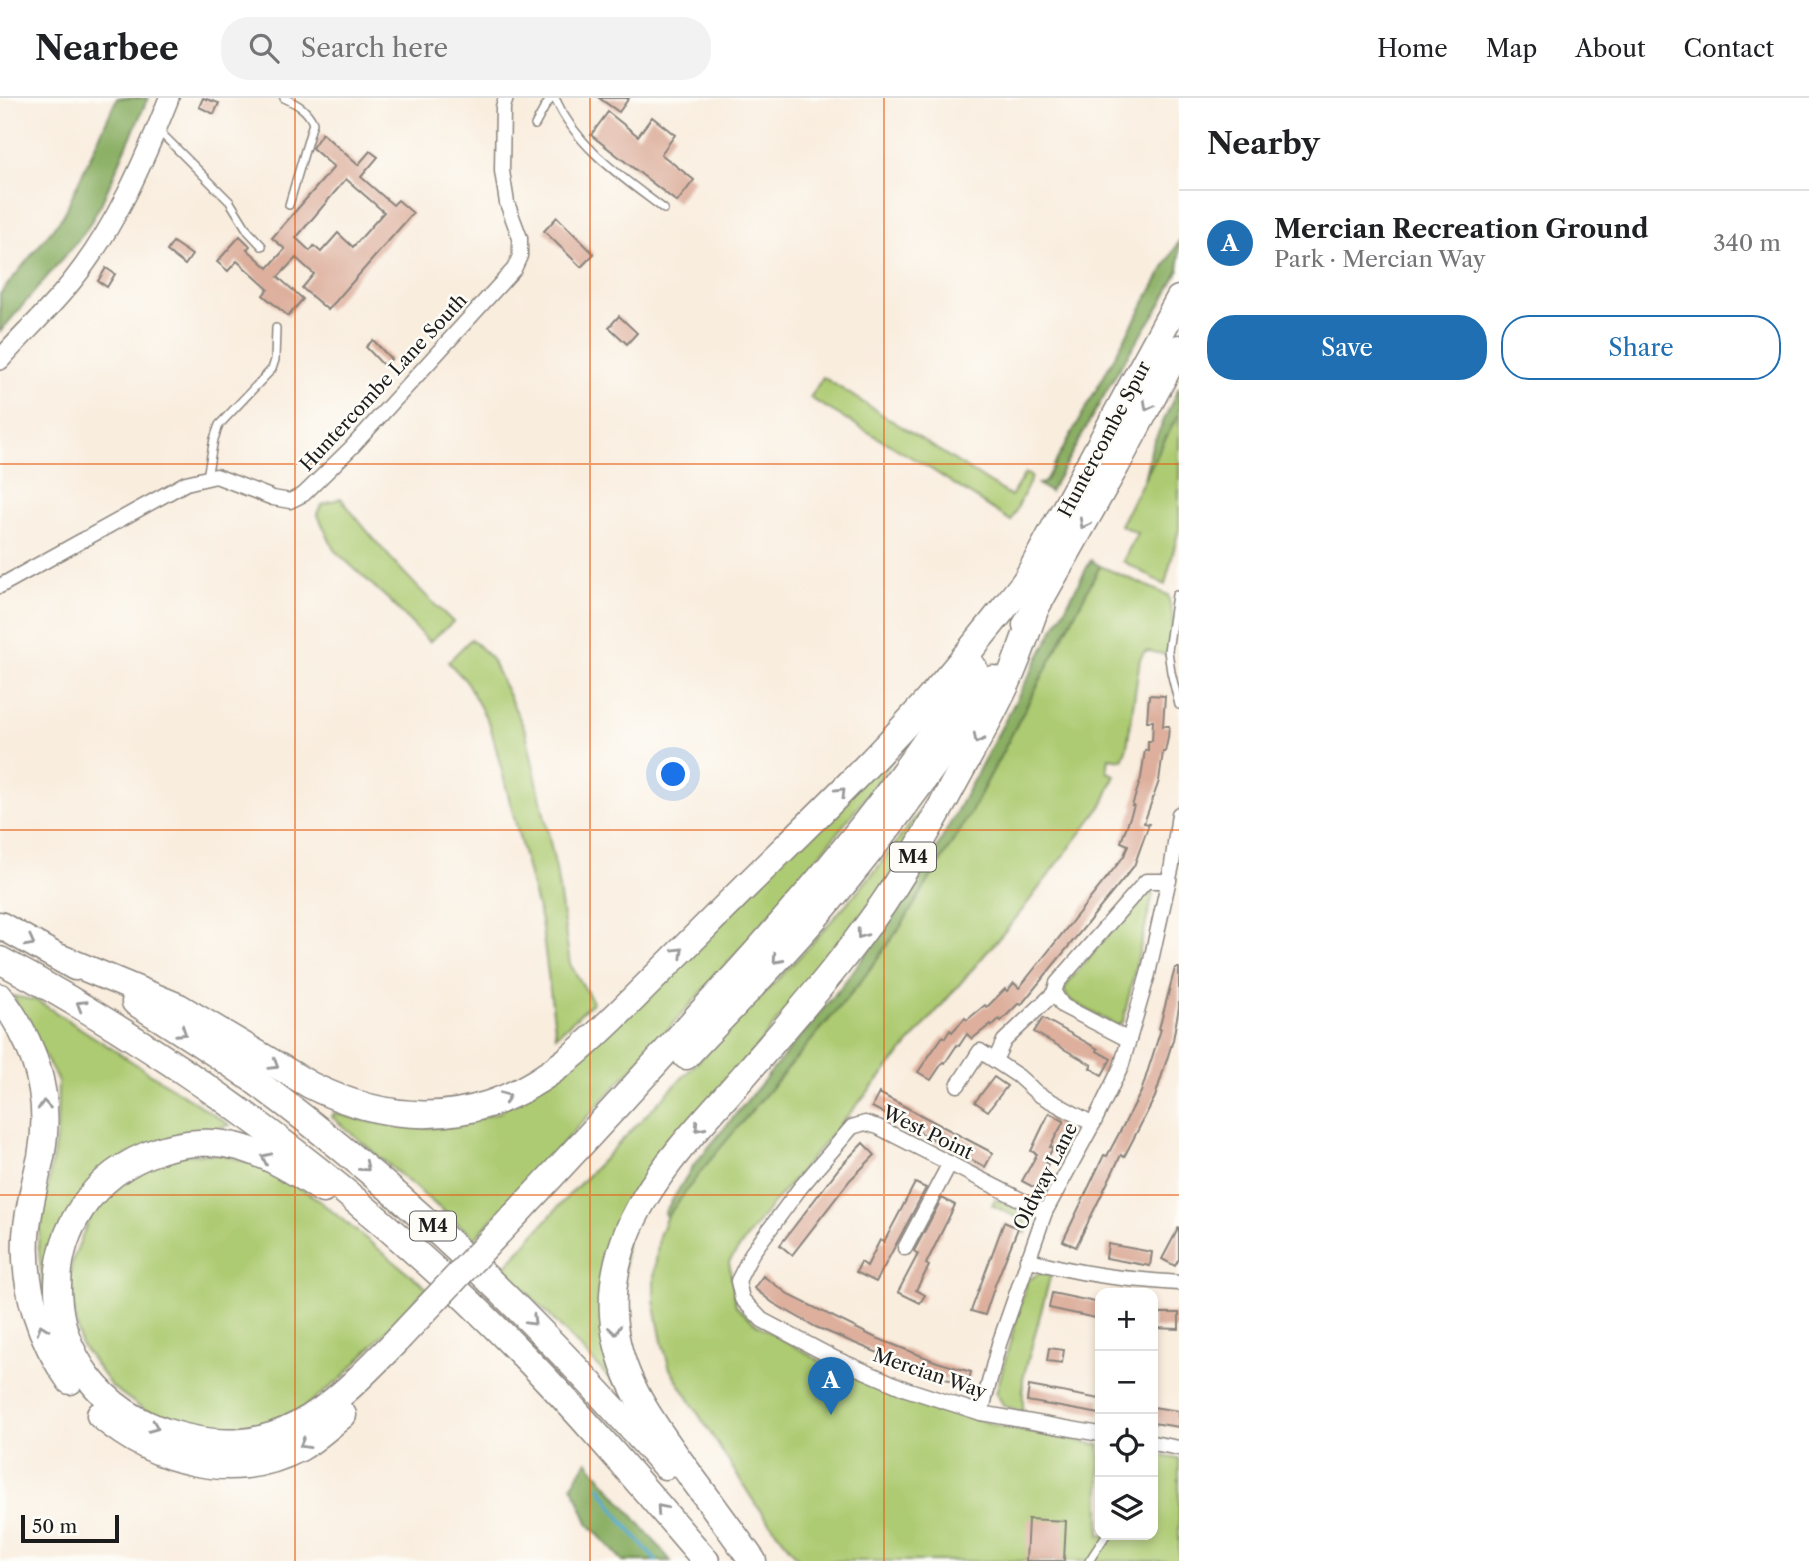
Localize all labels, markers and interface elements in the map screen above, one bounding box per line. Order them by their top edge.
search box [221,17,711,80]
text: Nearbee [35,28,179,69]
icon: search [245,29,283,67]
text: Search here [301,32,448,64]
text: Home [1377,34,1448,63]
text: Map [1486,34,1537,63]
text: About [1575,34,1646,63]
text: Contact [1684,34,1774,63]
text: Nearby [1207,125,1320,162]
text: Mercian Recreation Ground [1274,213,1649,245]
text: A [1221,229,1239,257]
text: 340 m [1713,229,1781,257]
text: Park · Mercian Way [1274,245,1486,273]
street label: Huntercombe Lane South [295,289,472,476]
button: Save [1207,315,1487,380]
button: Share [1501,315,1781,380]
street label: Huntercombe Spur [1053,357,1155,521]
one-way arrow [1143,399,1156,411]
one-way arrow [1079,516,1092,529]
one-way arrow [973,732,986,744]
your location [656,757,690,791]
one-way arrow [833,788,845,800]
road number: M4 [890,842,936,872]
one-way arrow [857,926,869,939]
one-way arrow [23,933,36,947]
one-way arrow [671,948,684,961]
one-way arrow [772,951,785,964]
one-way arrow [75,1001,88,1014]
one-way arrow [174,1024,187,1037]
one-way arrow [267,1057,280,1070]
one-way arrow [499,1091,511,1105]
one-way arrow [37,1100,52,1111]
street label: West Point [878,1100,977,1164]
one-way arrow [695,1119,707,1132]
street label: Oldway Lane [1009,1119,1082,1234]
one-way arrow [261,1152,273,1166]
one-way arrow [356,1159,369,1171]
road number: M4 [410,1212,456,1240]
map controls [1095,1288,1158,1540]
button: + [1095,1288,1158,1351]
one-way arrow [524,1312,537,1325]
one-way arrow [36,1324,50,1336]
one-way arrow [608,1324,623,1336]
street label: Mercian Way [870,1343,990,1404]
button: − [1095,1351,1158,1414]
pin: A [808,1357,854,1415]
button: locate [1095,1414,1158,1477]
one-way arrow [147,1419,159,1433]
one-way arrow [299,1436,312,1449]
button: layers [1095,1477,1158,1540]
one-way arrow [657,1505,670,1517]
scale bar [21,1512,119,1544]
text: 50 m [32,1515,77,1538]

